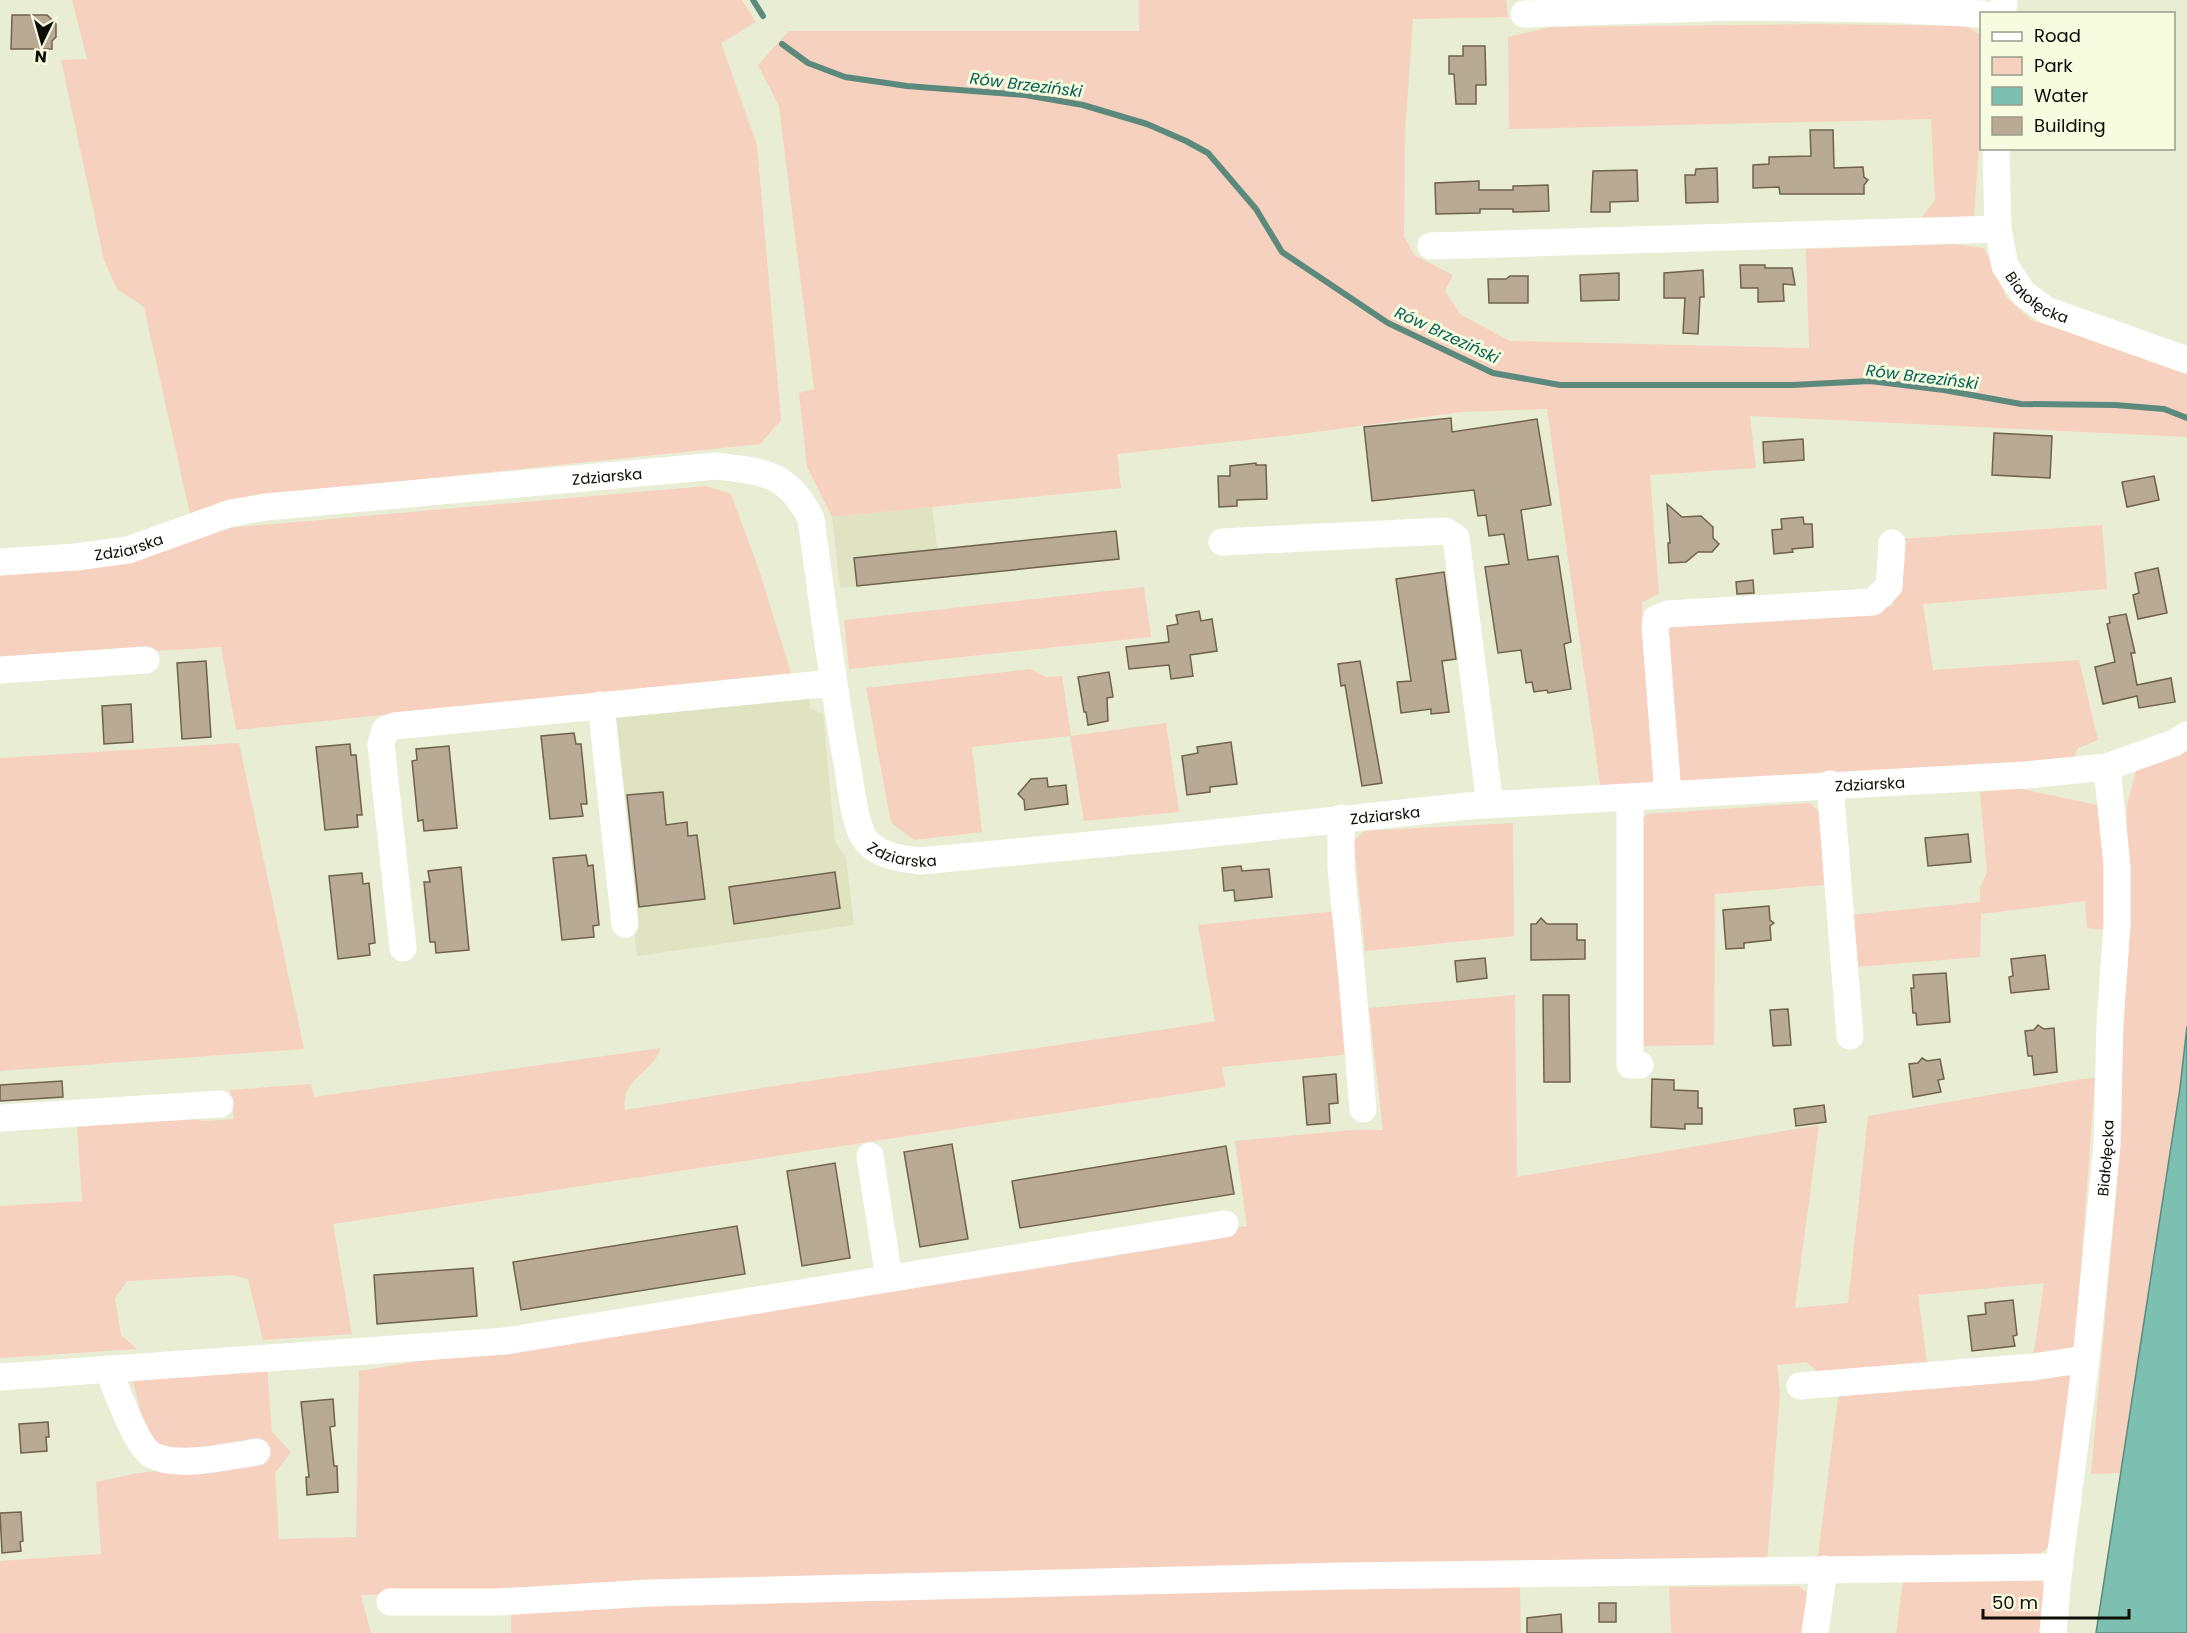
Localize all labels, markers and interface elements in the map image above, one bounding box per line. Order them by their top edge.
north arrow [12,12,72,72]
legend [1980,12,2175,150]
text: Road [2034,23,2081,48]
text: N [34,44,48,68]
text: Park [2034,53,2073,78]
water label: Rów Brzeziński [969,67,1084,103]
text: Water [2034,83,2088,108]
text: Building [2034,113,2106,138]
street label: Białołęcka [2001,267,2072,328]
water label: Rów Brzeziński [1391,301,1504,370]
water label: Rów Brzeziński [1865,359,1980,395]
street label: Zdziarska [571,462,643,490]
street label: Zdziarska [93,528,166,565]
street label: Zdziarska [1834,771,1906,796]
street label: Zdziarska [1349,801,1421,829]
street label: Zdziarska [863,836,937,872]
street label: Białołęcka [2092,1120,2118,1197]
scale bar [1983,1582,2128,1620]
text: 50 m [1992,1590,2038,1615]

